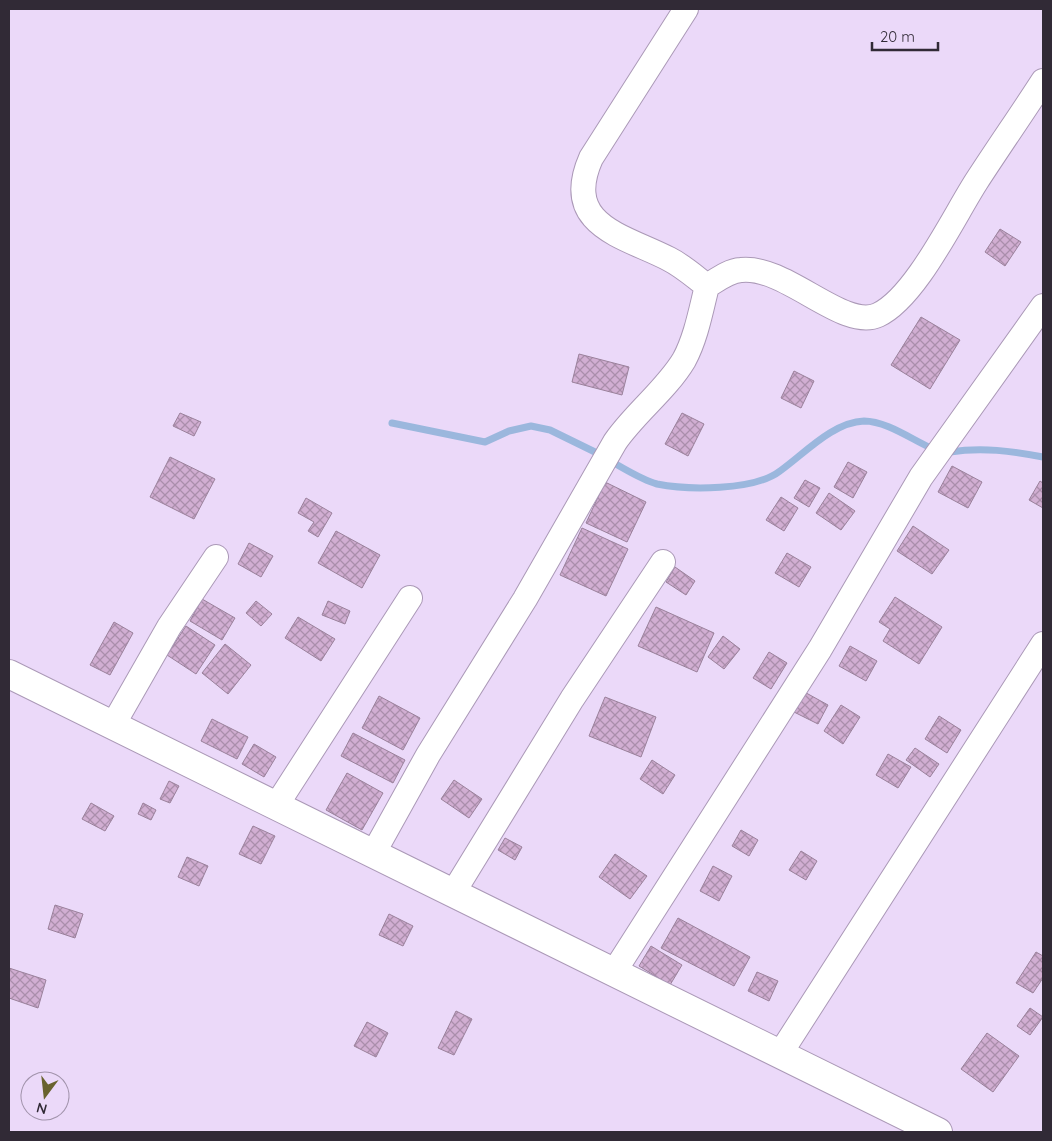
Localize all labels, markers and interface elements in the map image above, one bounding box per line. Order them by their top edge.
scale bar [872,20,938,52]
text: 20 m [880,27,915,46]
north arrow [20,1071,70,1121]
text: N [34,1099,49,1119]

